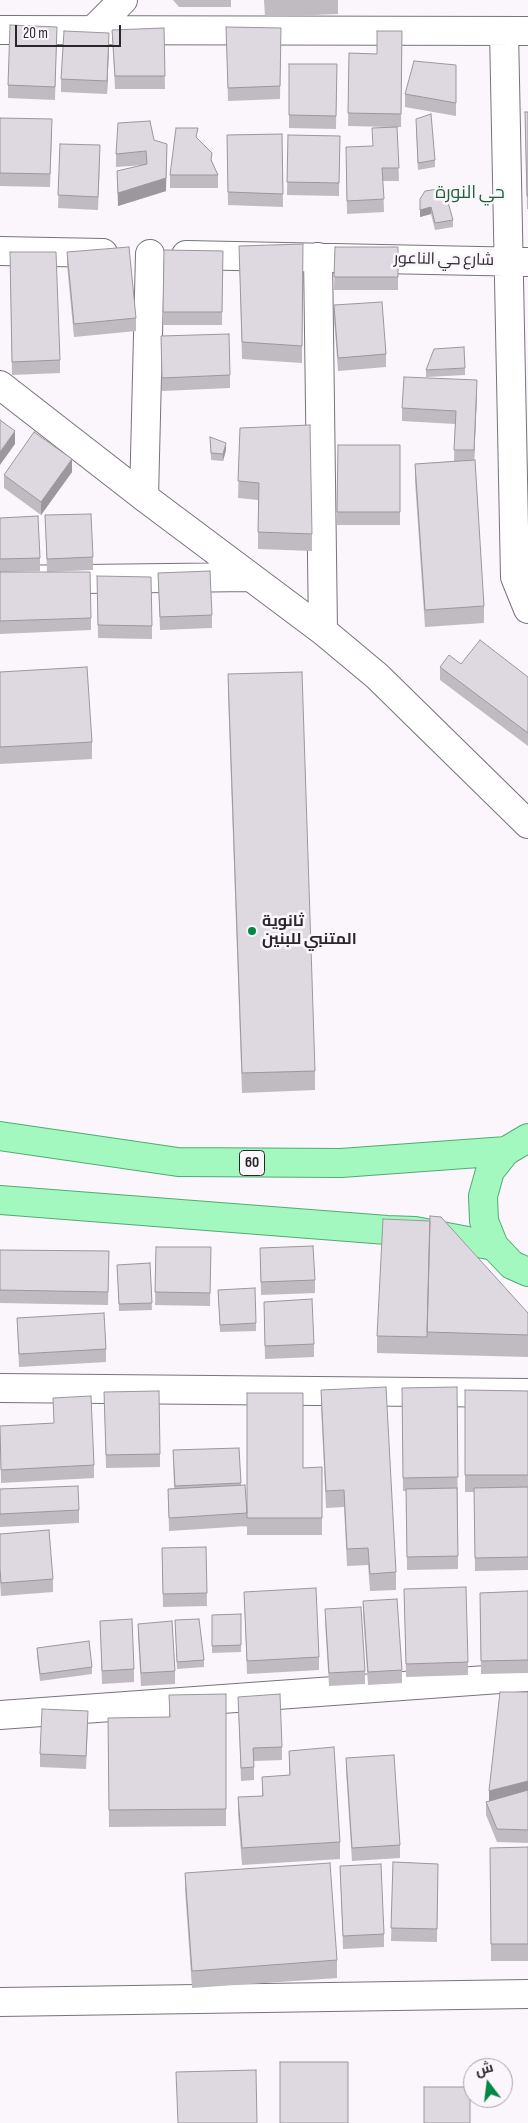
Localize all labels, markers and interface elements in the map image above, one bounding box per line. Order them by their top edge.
scale bar [18,15,124,47]
text: 20 m [23,24,48,43]
district label: حي النورة [435,182,505,204]
street label: شارع حي الناعور [394,250,494,270]
place label: ثانوية المتنبي للبنين [262,912,357,950]
marker: ثانوية المتنبي للبنين [246,925,258,937]
road number: 60 [240,1150,264,1176]
north arrow [463,2058,513,2108]
text: ش [473,2058,495,2080]

